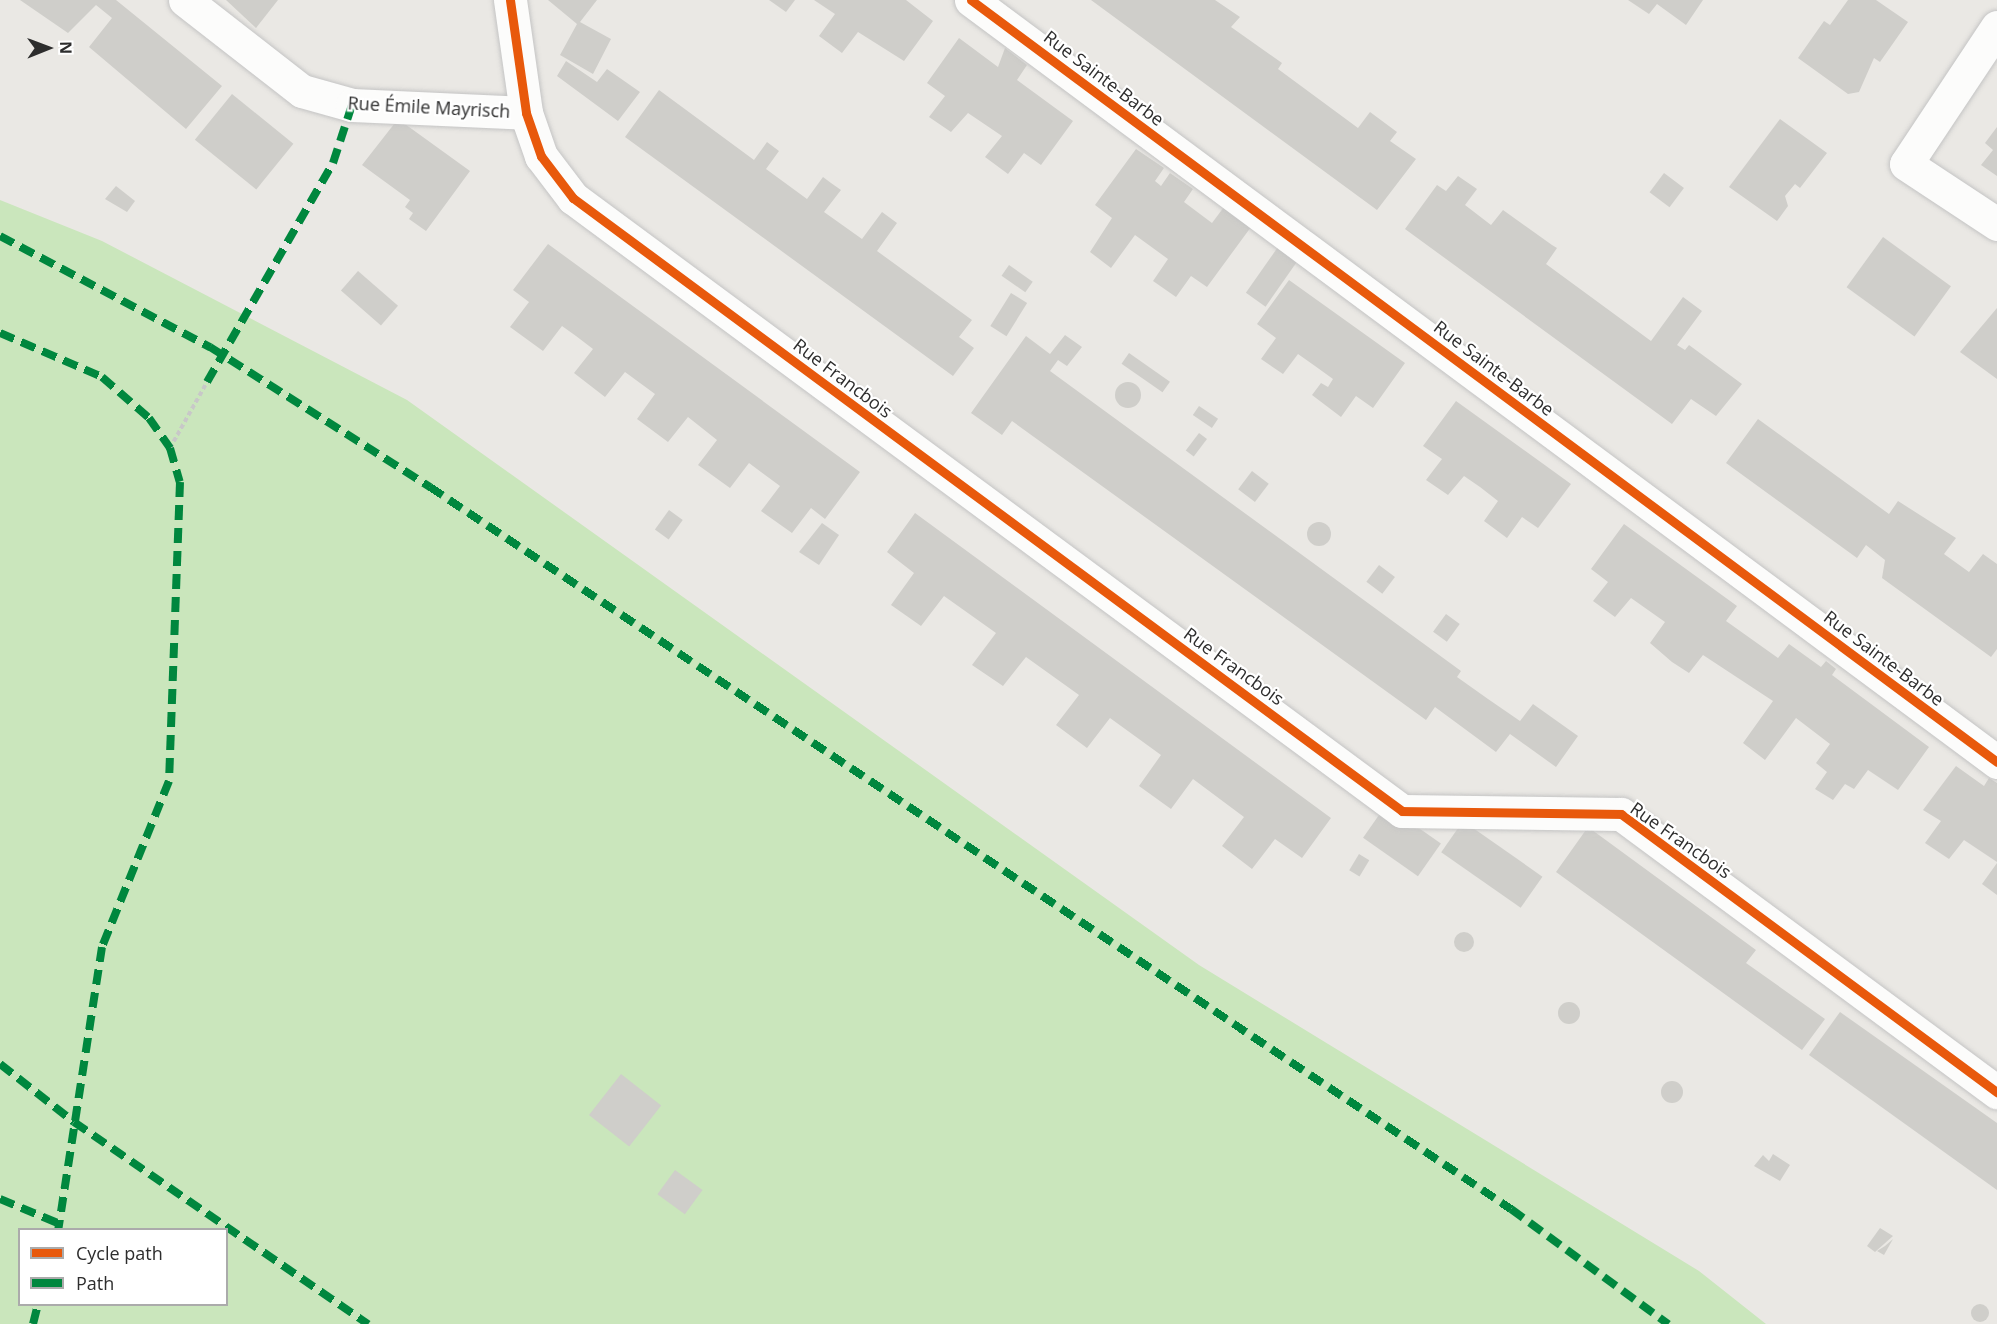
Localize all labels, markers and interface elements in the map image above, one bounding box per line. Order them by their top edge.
north arrow [18,18,78,78]
street label: Rue Sainte-Barbe [1040,26,1168,130]
text: N [55,41,77,54]
street label: Rue Émile Mayrisch [347,92,511,122]
street label: Rue Sainte-Barbe [1430,316,1558,420]
street label: Rue Francbois [789,334,897,422]
street label: Rue Sainte-Barbe [1820,606,1948,710]
street label: Rue Francbois [1180,623,1288,709]
street label: Rue Francbois [1626,797,1736,883]
legend [18,1228,228,1306]
text: Cycle path [76,1241,163,1265]
text: Path [76,1271,114,1295]

